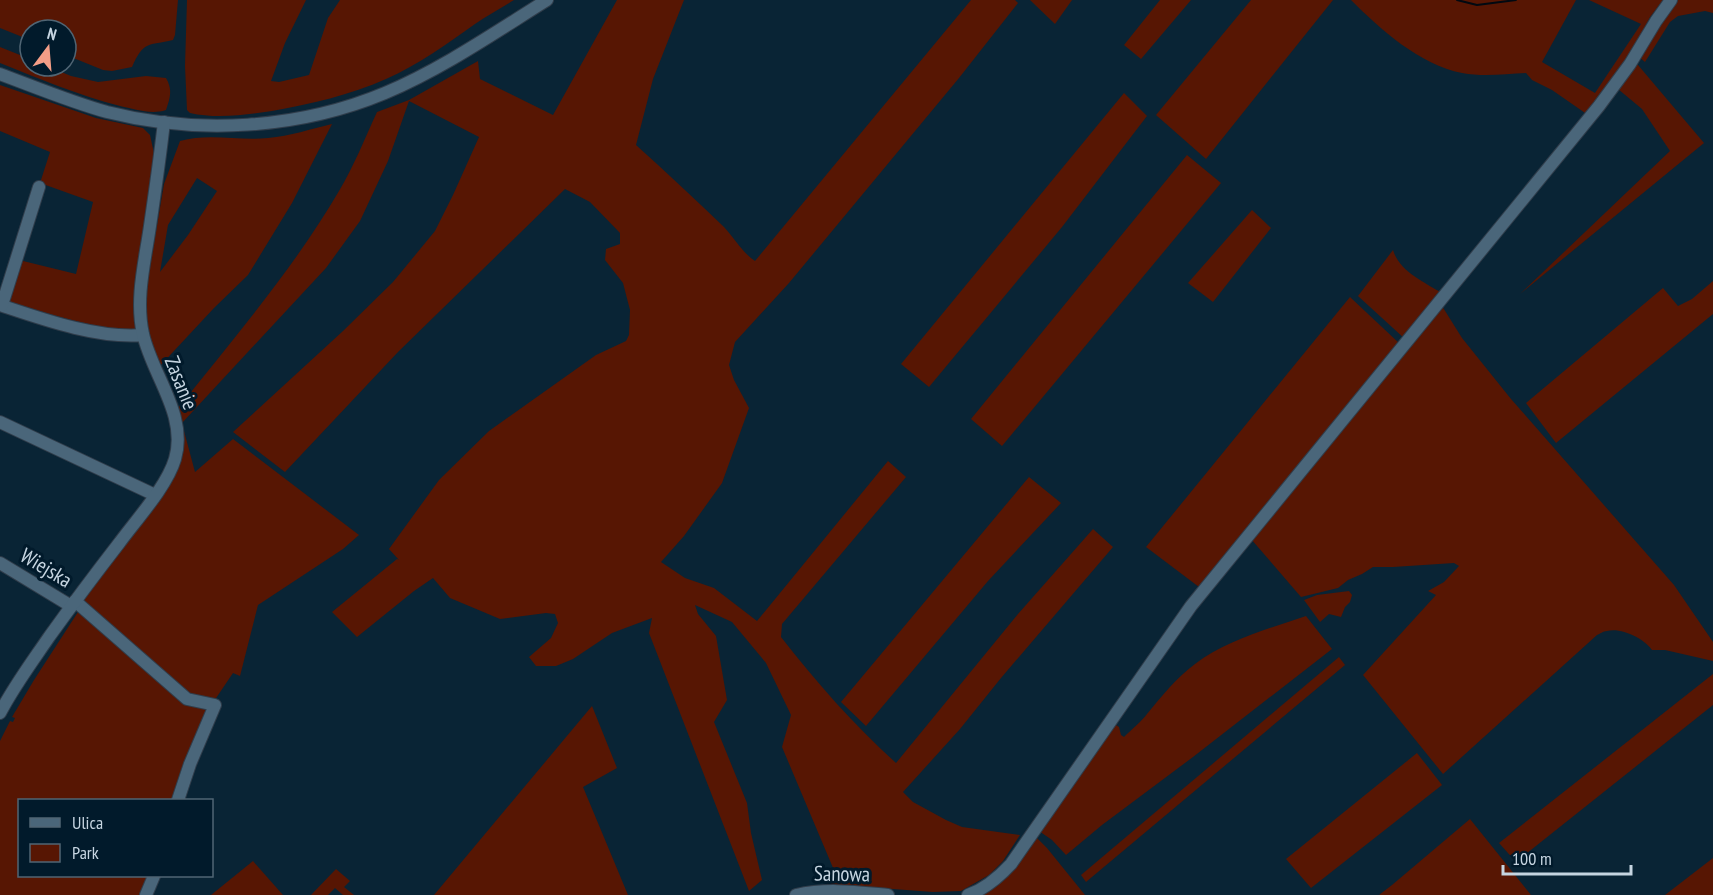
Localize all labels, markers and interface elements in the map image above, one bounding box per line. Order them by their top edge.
north arrow [18,18,78,78]
text: N [45,23,59,44]
street label: Zasanie [159,352,204,413]
street label: Wiejska [16,542,77,593]
legend [18,799,213,877]
text: Ulica [72,811,103,834]
scale bar [1503,838,1630,876]
text: Park [72,841,99,864]
text: 100 m [1512,847,1552,870]
street label: Sanowa [814,860,870,887]

